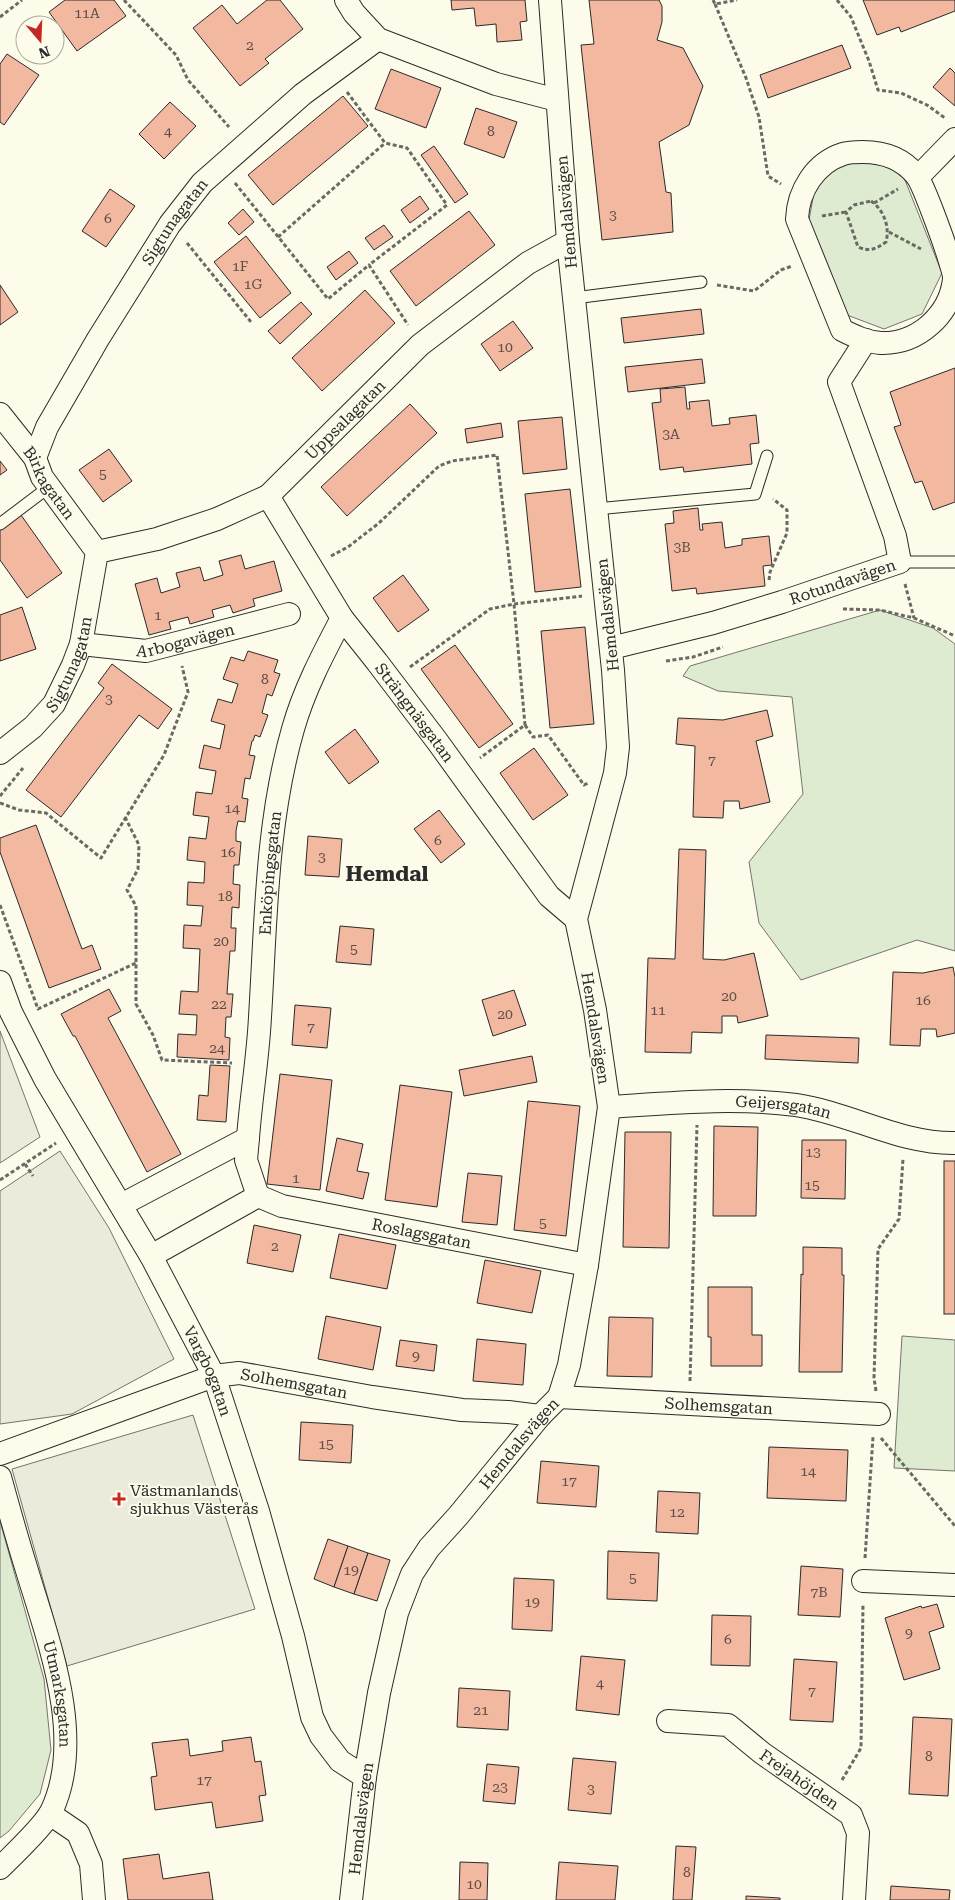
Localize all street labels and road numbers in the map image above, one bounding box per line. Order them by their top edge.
street label: Hemdalsvägen [552,155,581,269]
street label: Sigtunagatan [138,175,212,269]
street label: Uppsalagatan [301,376,389,464]
street label: Birkagatan [19,442,79,523]
street label: Rotundavägen [787,555,898,609]
street label: Hemdalsvägen [592,558,623,672]
street label: Sigtunagatan [42,615,96,717]
street label: Arbogavägen [135,620,236,661]
street label: Strängnäsgatan [371,659,458,766]
street label: Enköpingsgatan [255,810,286,936]
street label: Hemdalsvägen [577,971,614,1085]
street label: Geijersgatan [735,1092,834,1123]
street label: Roslagsgatan [370,1215,473,1252]
street label: Vargbogatan [179,1323,235,1418]
street label: Solhemsgatan [239,1364,349,1402]
street label: Hemdalsvägen [475,1394,563,1493]
street label: Solhemsgatan [664,1394,773,1418]
street label: Utmarksgatan [39,1638,74,1748]
street label: Frejahöjden [756,1745,843,1814]
street label: Hemdalsvägen [345,1761,377,1876]

